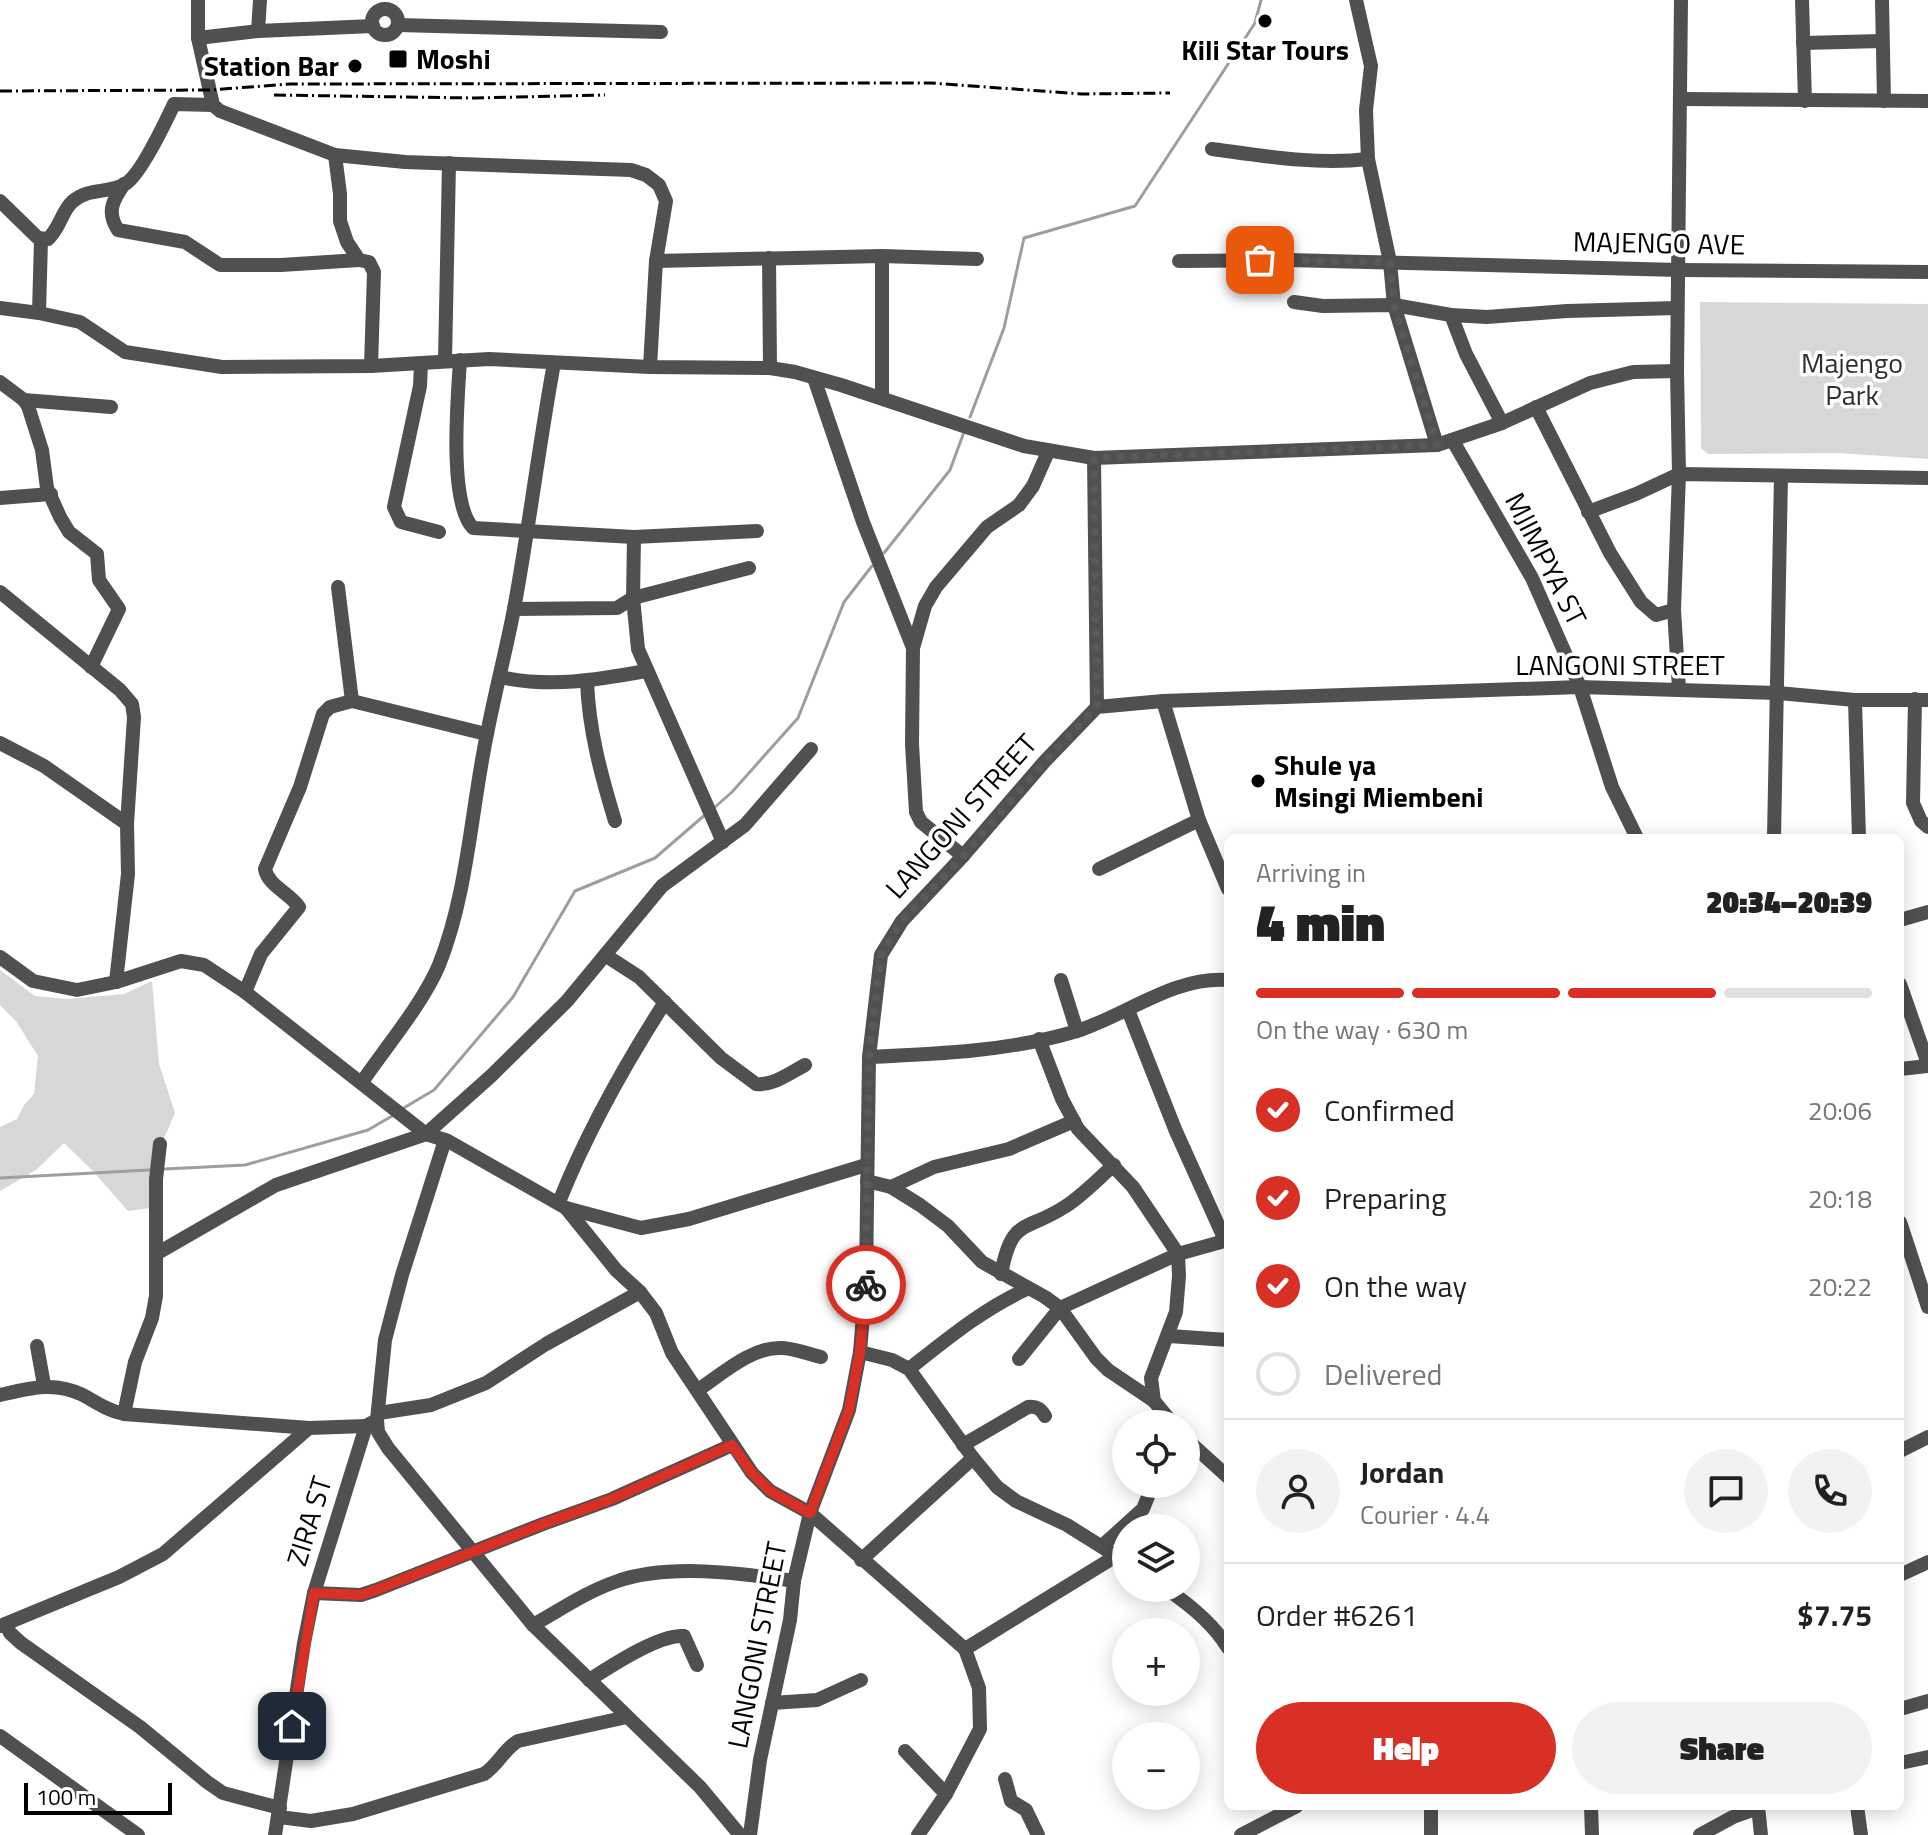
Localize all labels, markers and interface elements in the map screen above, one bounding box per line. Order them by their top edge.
marker: Kili Star Tours [1256,12,1274,30]
place label: Kili Star Tours [1181,28,1349,71]
place label: Moshi [416,37,491,80]
place label: Station Bar [204,44,339,87]
marker: Moshi [387,48,409,70]
marker: Station Bar [346,57,364,75]
street label: MAJENGO AVE [1573,220,1745,265]
pin [1226,226,1294,294]
icon: bag [1238,238,1282,282]
park label: Majengo Park [1801,341,1903,416]
street label: MJIMPYA ST [1495,485,1598,633]
street label: LANGONI STREET [1515,643,1725,686]
street label: LANGONI STREET [875,723,1047,908]
place label: Shule ya Msingi Miembeni [1274,743,1484,818]
marker: Shule ya Msingi Miembeni [1249,772,1267,790]
text: Arriving in [1256,853,1366,892]
text: 20:34–20:39 [1706,879,1872,925]
text: 4 min [1256,882,1385,961]
text: On the way · 630 m [1256,1010,1468,1049]
text: Confirmed [1324,1087,1455,1133]
icon: check [1256,1088,1300,1132]
text: 20:06 [1808,1091,1872,1130]
text: Preparing [1324,1175,1446,1221]
icon: check [1256,1176,1300,1220]
text: 20:18 [1808,1179,1872,1218]
courier [826,1245,906,1325]
icon: bike [844,1263,888,1307]
text: On the way [1324,1263,1467,1309]
icon: check [1256,1264,1300,1308]
text: 20:22 [1808,1267,1872,1306]
text: Delivered [1324,1351,1442,1397]
map controls [1112,1410,1200,1810]
button: locate [1112,1410,1200,1498]
button: person [1256,1449,1340,1533]
text: Jordan [1360,1449,1444,1495]
button: chat [1684,1449,1768,1533]
button: phone [1788,1449,1872,1533]
street label: ZIRA ST [275,1470,343,1571]
text: Courier · 4.4 [1360,1495,1490,1534]
button: layers [1112,1514,1200,1602]
street label: LANGONI STREET [715,1538,798,1752]
text: Order #6261 [1256,1592,1418,1638]
text: $7.75 [1797,1592,1872,1638]
button: + [1112,1618,1200,1706]
pin [258,1692,326,1760]
button: Help [1256,1702,1556,1794]
button: Share [1572,1702,1872,1794]
icon: home [270,1704,314,1748]
button: − [1112,1722,1200,1810]
scale bar [24,1779,172,1815]
text: 100 m [36,1780,96,1814]

